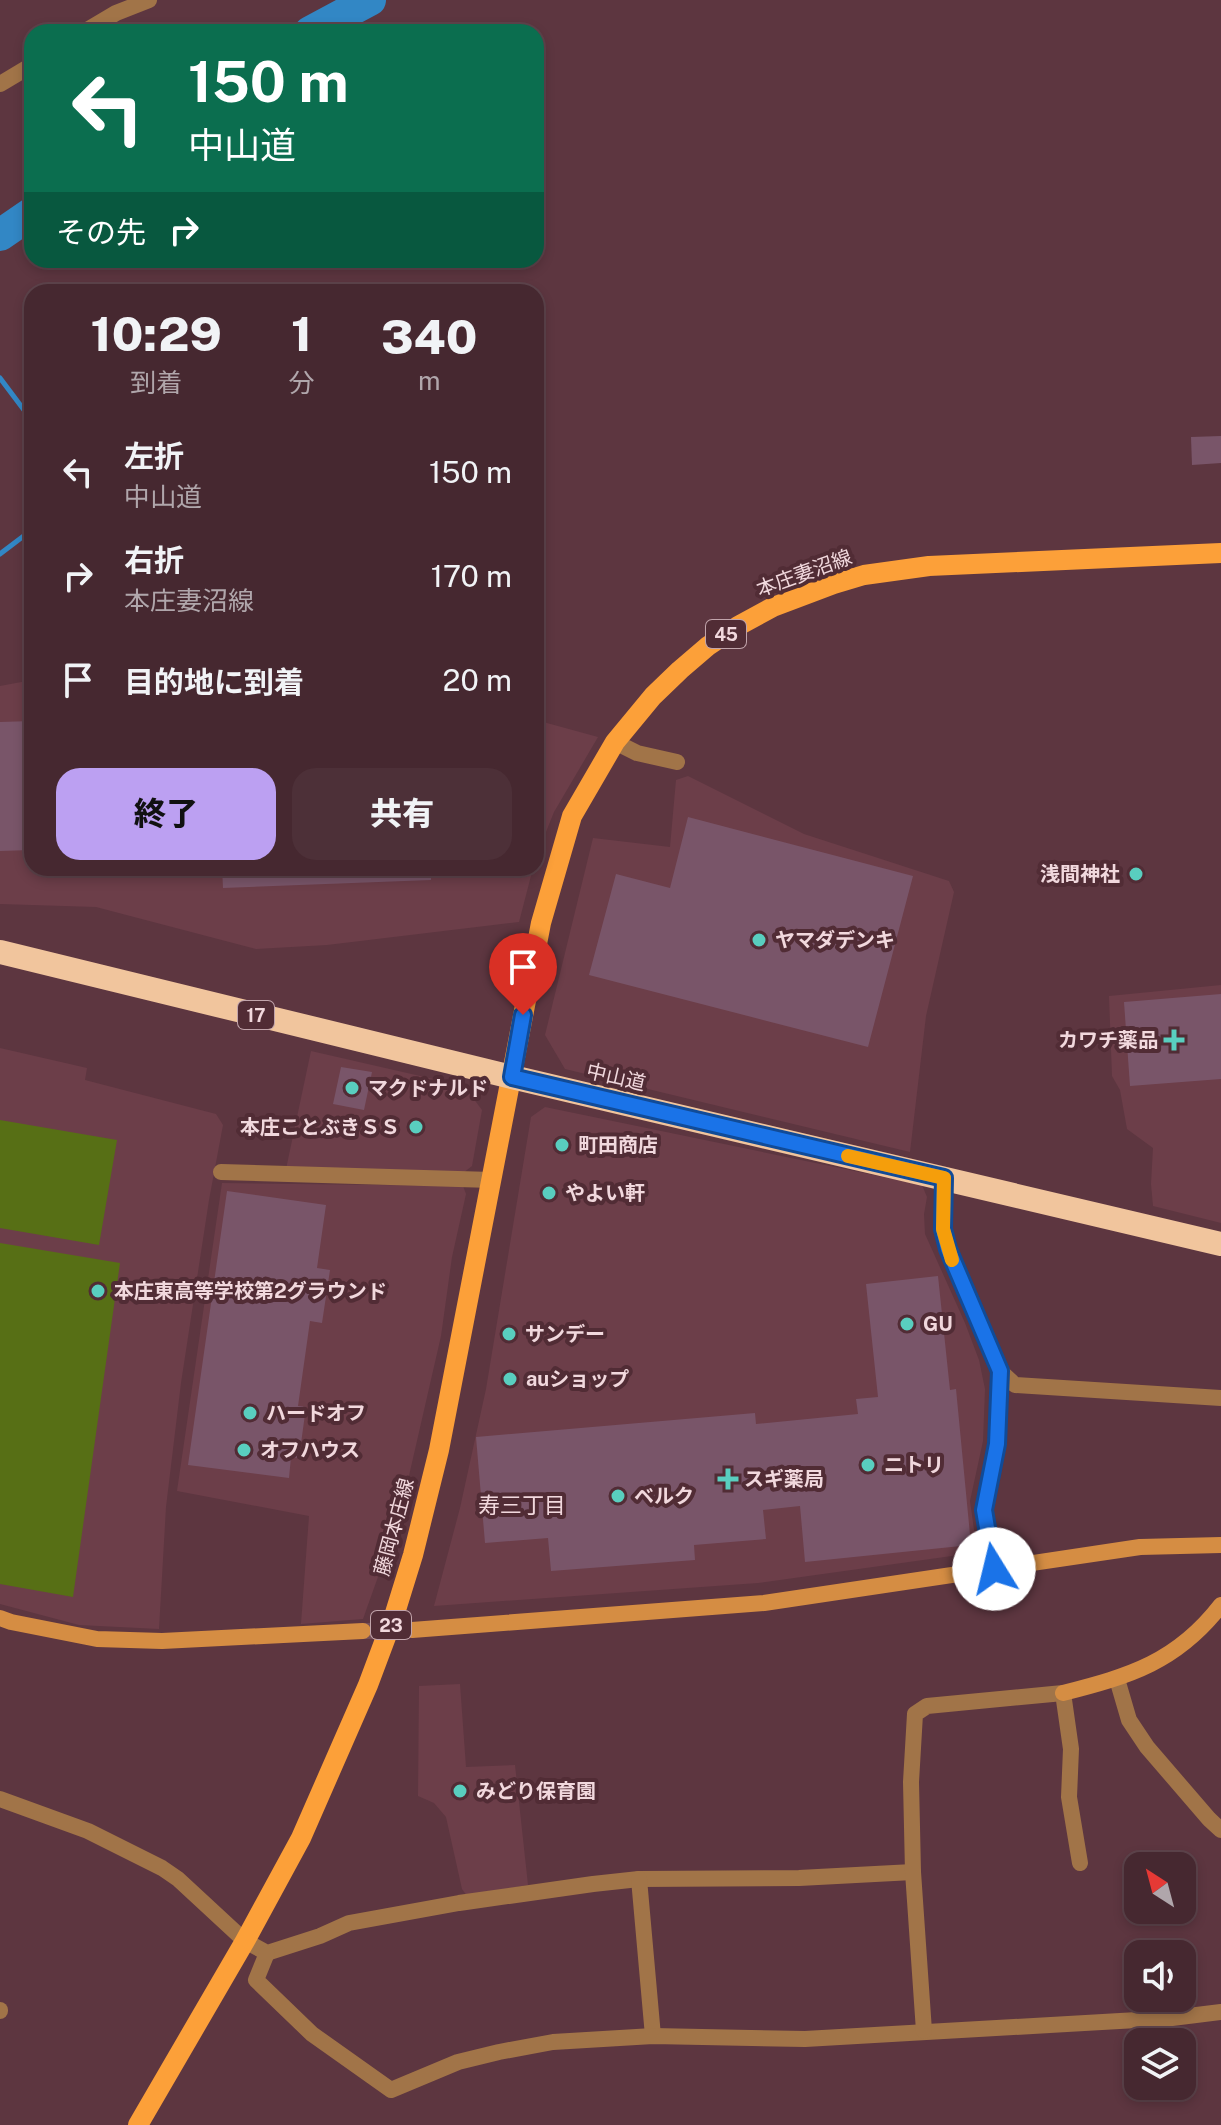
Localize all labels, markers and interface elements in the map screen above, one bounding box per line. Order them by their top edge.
text: 150 m [188,49,349,115]
icon: left [56,56,160,160]
text: 中山道 [188,124,296,166]
icon: right [162,208,206,252]
text: その先 [56,214,146,250]
text: 10:29 [91,305,222,362]
text: 1 [291,305,312,362]
text: 340 [381,308,477,365]
text: m [418,365,440,396]
text: 到着 [130,367,182,398]
text: 分 [288,367,315,398]
text: 左折 [124,438,184,474]
icon: left [56,450,100,494]
text: 150 m [429,454,512,490]
text: 中山道 [124,481,202,512]
text: 右折 [124,542,184,578]
street label: 本庄妻沼線 [753,545,855,601]
icon: right [56,554,100,598]
text: 170 m [431,558,512,594]
text: 本庄妻沼線 [124,585,254,616]
road number: 45 [706,620,746,648]
icon: arrive [56,658,100,702]
text: 20 m [443,662,512,698]
text: 目的地に到着 [124,664,304,700]
button: 終了 [56,768,276,860]
button: 共有 [292,768,512,860]
place label: 浅間神社 [1040,862,1120,886]
marker: 浅間神社 [1127,865,1145,883]
place label: ヤマダデンキ [775,928,895,952]
marker: ヤマダデンキ [750,931,768,949]
pin [489,933,557,1015]
icon: arrive [501,945,545,989]
road number: 17 [238,1001,274,1029]
place label: カワチ薬品 [1058,1028,1158,1052]
marker: カワチ薬品 [1165,1031,1183,1049]
street label: 中山道 [584,1059,648,1095]
place label: マクドナルド [368,1076,488,1100]
marker: マクドナルド [343,1079,361,1097]
place label: 本庄ことぶきＳＳ [240,1115,400,1139]
marker: 本庄ことぶきＳＳ [407,1118,425,1136]
place label: 町田商店 [578,1133,658,1157]
marker: 町田商店 [553,1136,571,1154]
place label: やよい軒 [565,1181,645,1205]
marker: やよい軒 [540,1184,558,1202]
place label: 本庄東高等学校第2グラウンド [114,1279,387,1303]
marker: 本庄東高等学校第2グラウンド [89,1282,107,1300]
place label: GU [923,1312,953,1336]
marker: GU [898,1315,916,1333]
place label: サンデー [525,1322,605,1346]
marker: サンデー [500,1325,518,1343]
place label: auショップ [526,1367,629,1391]
marker: auショップ [501,1370,519,1388]
place label: ハードオフ [266,1401,366,1425]
marker: ハードオフ [241,1404,259,1422]
place label: オフハウス [260,1438,360,1462]
marker: オフハウス [235,1441,253,1459]
place label: ニトリ [884,1453,944,1477]
marker: ニトリ [859,1456,877,1474]
place label: スギ薬局 [744,1467,824,1491]
marker: スギ薬局 [719,1470,737,1488]
street label: 藤岡本庄線 [369,1476,419,1578]
place label: ベルク [634,1484,694,1508]
marker: ベルク [609,1487,627,1505]
district label: 寿三丁目 [478,1492,566,1518]
position arrow [952,1527,1036,1611]
road number: 23 [371,1611,411,1639]
place label: みどり保育園 [476,1779,596,1803]
marker: みどり保育園 [451,1782,469,1800]
north arrow [1124,1852,1196,1924]
map controls [1124,1852,1196,2100]
button: sound [1124,1940,1196,2012]
button: layers [1124,2028,1196,2100]

